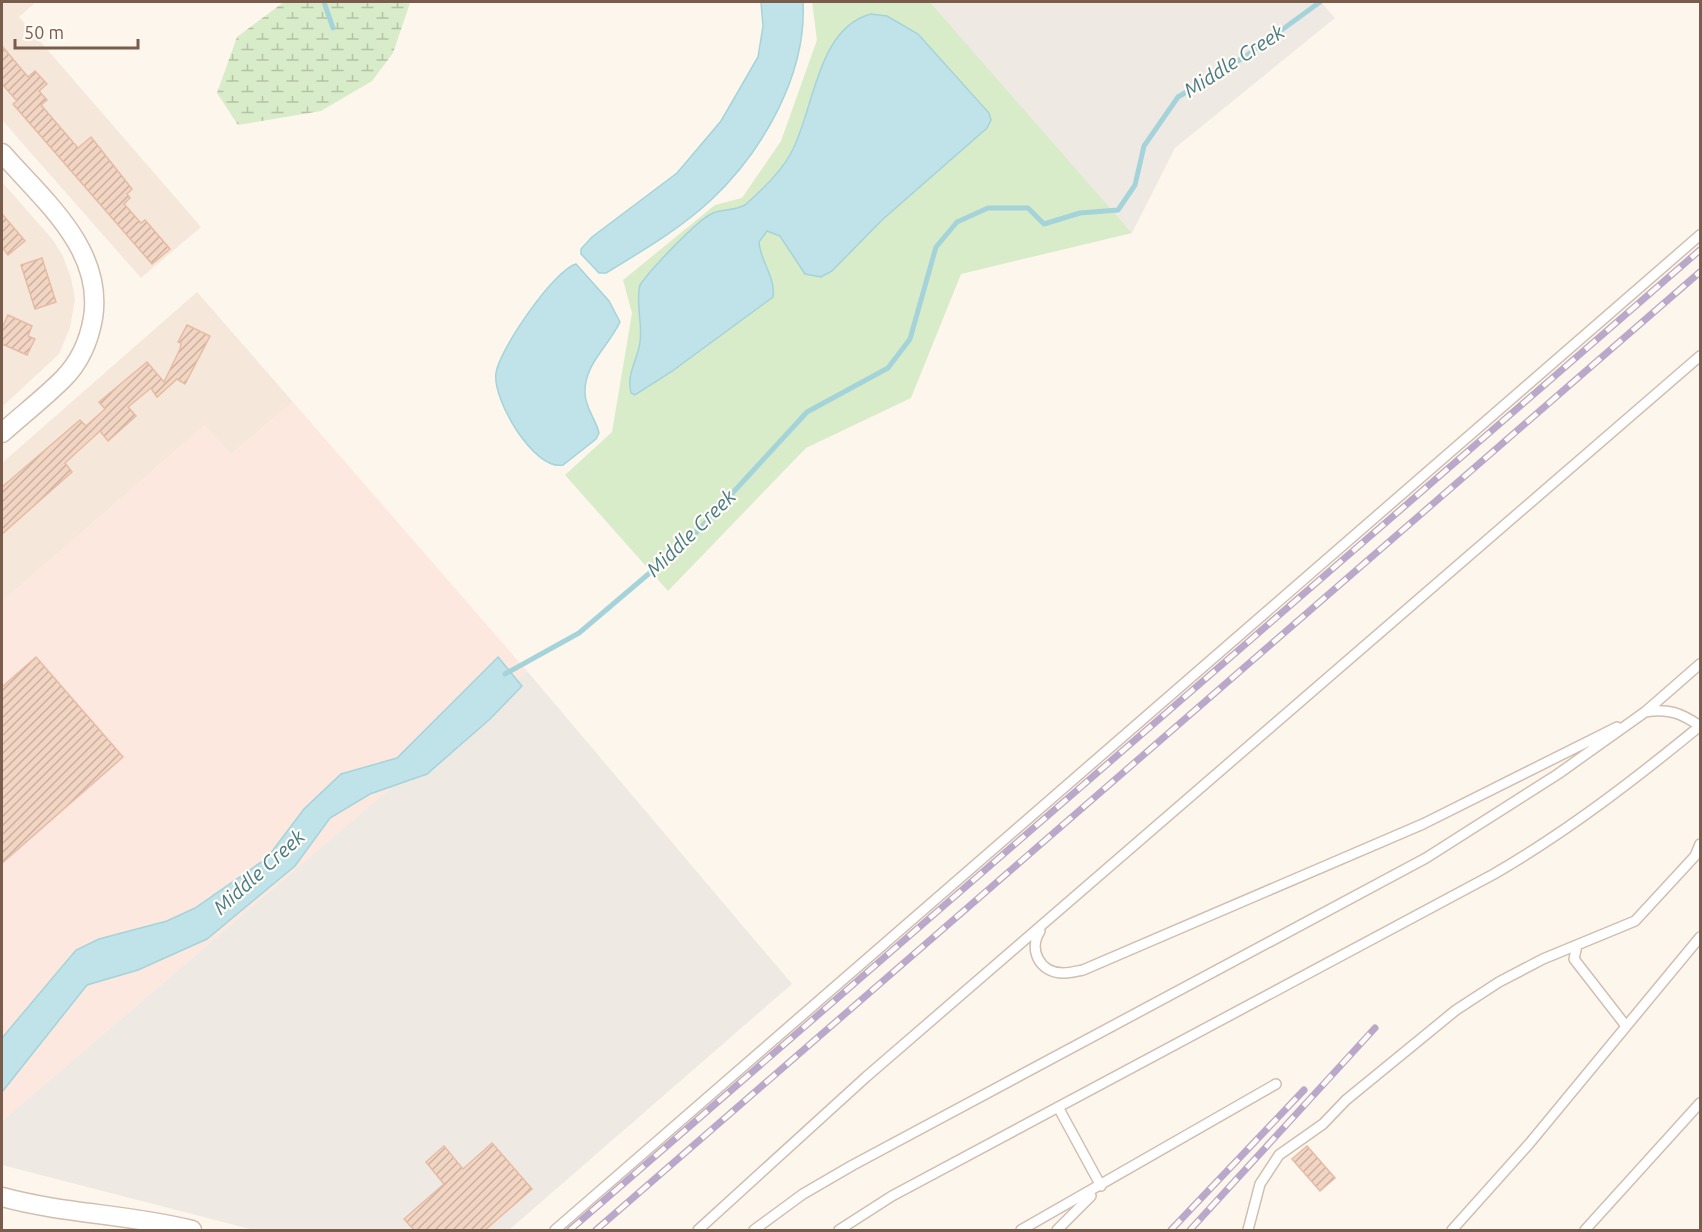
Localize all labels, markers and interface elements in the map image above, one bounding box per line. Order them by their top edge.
scale bar [15,12,138,50]
water label: Middle Creek [1179,19,1289,102]
text: 50 m [24,22,64,42]
water label: Middle Creek [641,484,741,581]
water label: Middle Creek [208,824,310,919]

